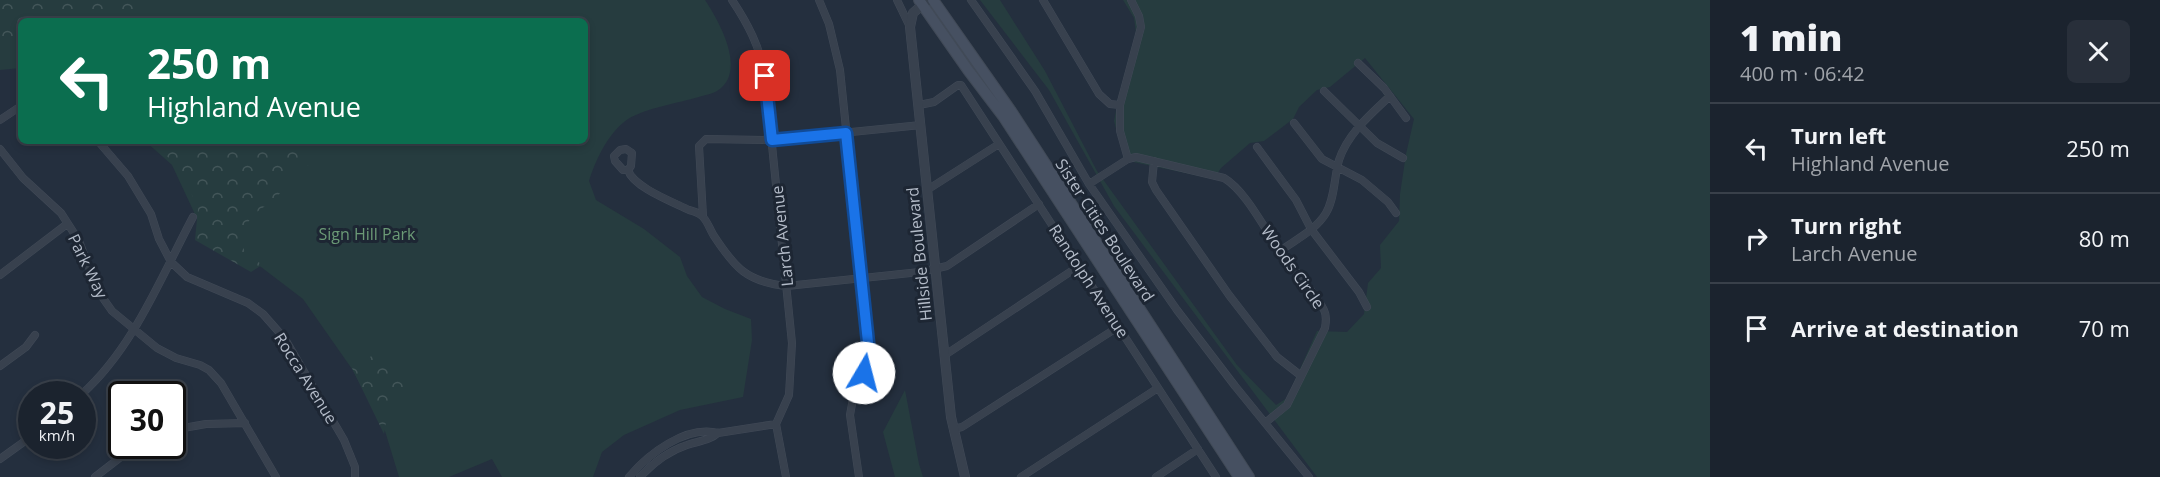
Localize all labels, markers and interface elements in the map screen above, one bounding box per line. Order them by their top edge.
text: 1 min [1740,13,1842,62]
button: close [2067,20,2130,83]
text: 250 m [147,34,271,91]
icon: left [48,42,126,120]
pin [739,50,790,101]
icon: arrive [748,59,781,92]
text: 400 m · 06:42 [1740,60,1865,87]
text: Highland Avenue [147,88,361,125]
text: Turn left [1791,120,1886,150]
icon: left [1740,132,1773,165]
text: 250 m [2066,133,2130,163]
text: Highland Avenue [1791,150,1949,177]
street label: Sister Cities Boulevard [1050,154,1160,306]
street label: Larch Avenue [766,185,798,287]
street label: Hillside Boulevard [901,186,937,322]
text: Turn right [1791,210,1902,240]
street label: Randolph Avenue [1044,220,1134,342]
street label: Woods Circle [1256,221,1330,313]
icon: right [1740,222,1773,255]
park label: Sign Hill Park [319,223,416,245]
text: 80 m [2079,223,2130,253]
street label: Park Way [63,230,114,303]
text: Larch Avenue [1791,240,1917,267]
icon: arrive [1740,312,1773,345]
text: Arrive at destination [1791,313,2019,343]
text: 70 m [2079,313,2130,343]
street label: Rocca Avenue [269,328,343,428]
position arrow [832,341,896,405]
speed limit sign: 30 [108,381,186,459]
text: 25 [40,392,74,433]
text: km/h [39,425,75,445]

